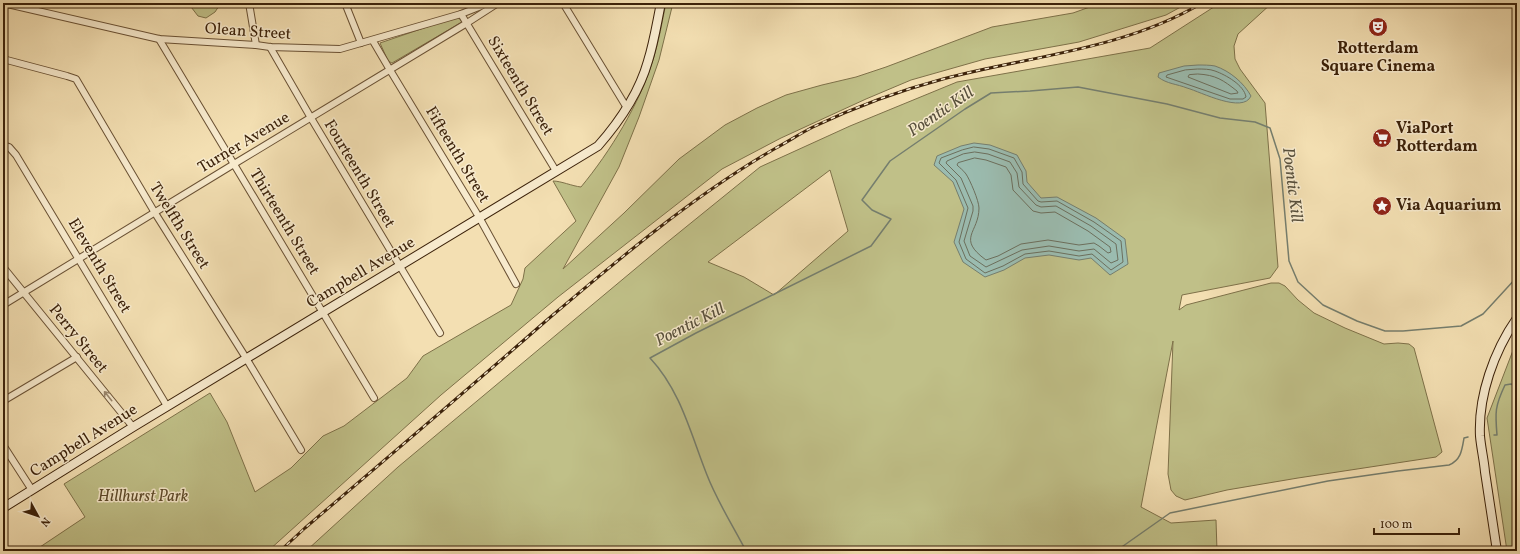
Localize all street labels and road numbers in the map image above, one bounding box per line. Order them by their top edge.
street label: Olean Street [204,18,292,46]
street label: Sixteenth Street [482,32,559,140]
street label: Fifteenth Street [419,103,495,208]
street label: Turner Avenue [194,107,294,179]
street label: Fourteenth Street [318,116,400,233]
street label: Thirteenth Street [244,165,325,280]
street label: Twelfth Street [143,178,215,274]
street label: Eleventh Street [62,214,136,318]
street label: Campbell Avenue [303,232,419,314]
street label: Perry Street [43,300,113,379]
street label: Campbell Avenue [26,399,142,483]

